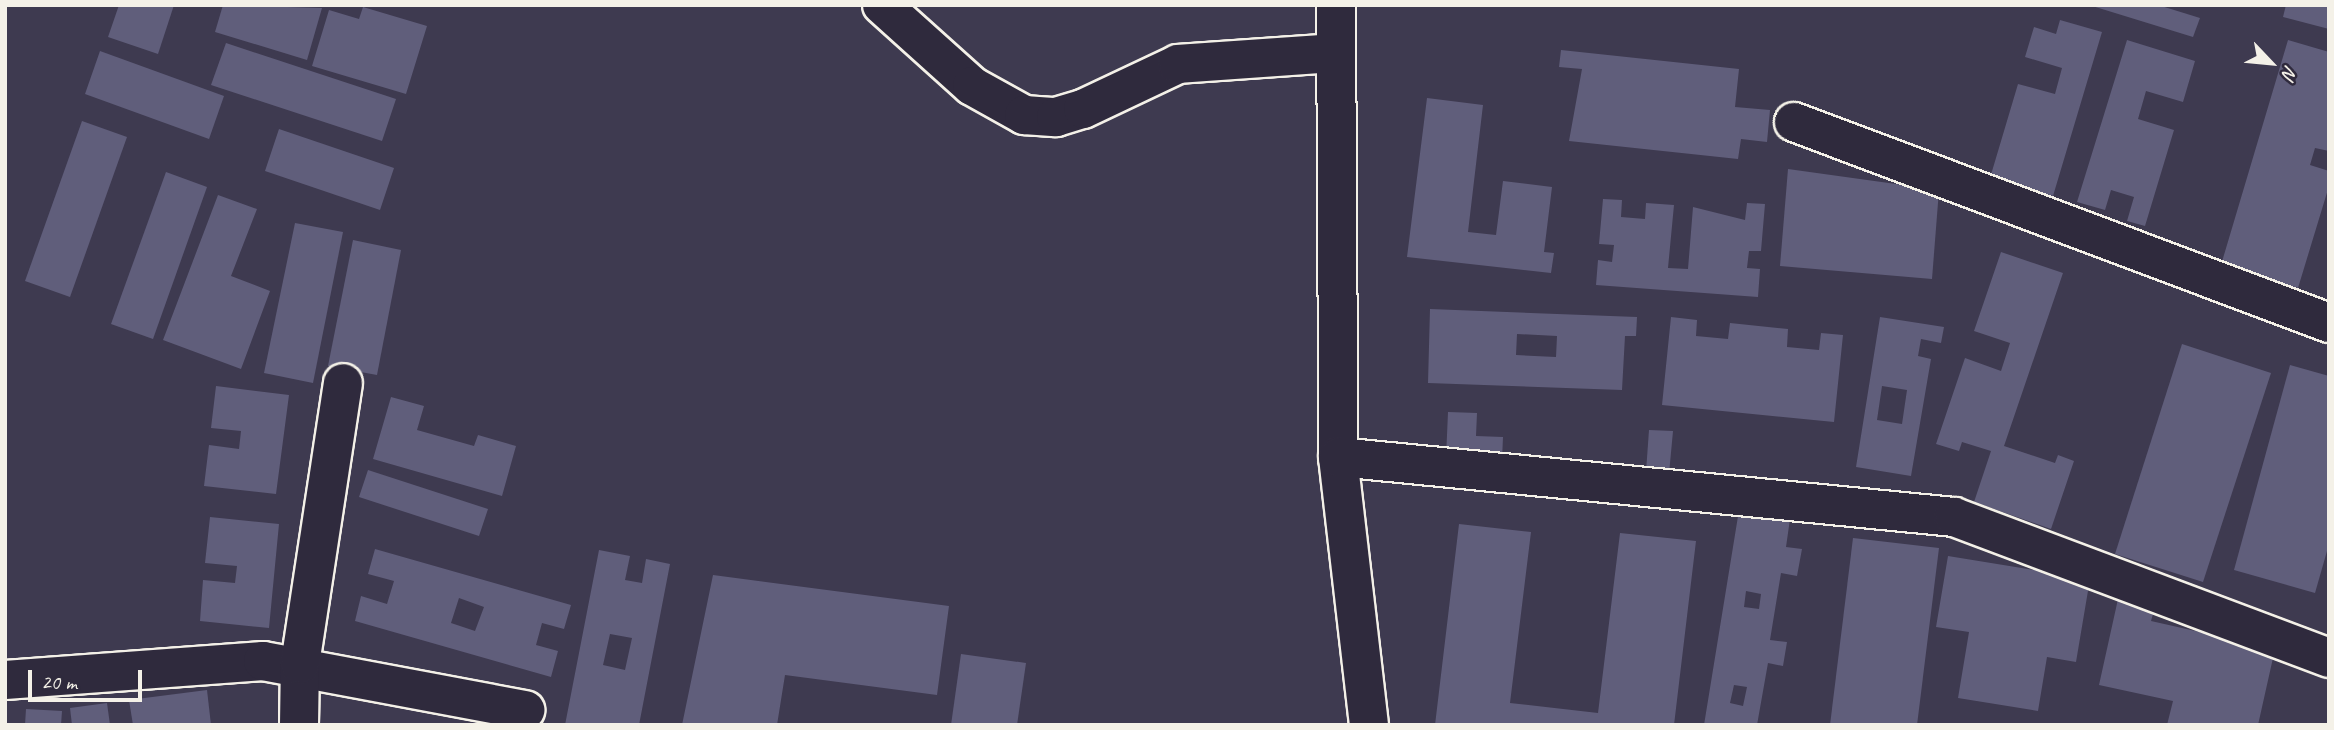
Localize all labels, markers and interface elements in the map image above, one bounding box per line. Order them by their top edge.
north arrow [2236,28,2306,98]
text: N [2277,62,2303,83]
scale bar [32,656,145,700]
text: 20 m [41,669,77,695]

